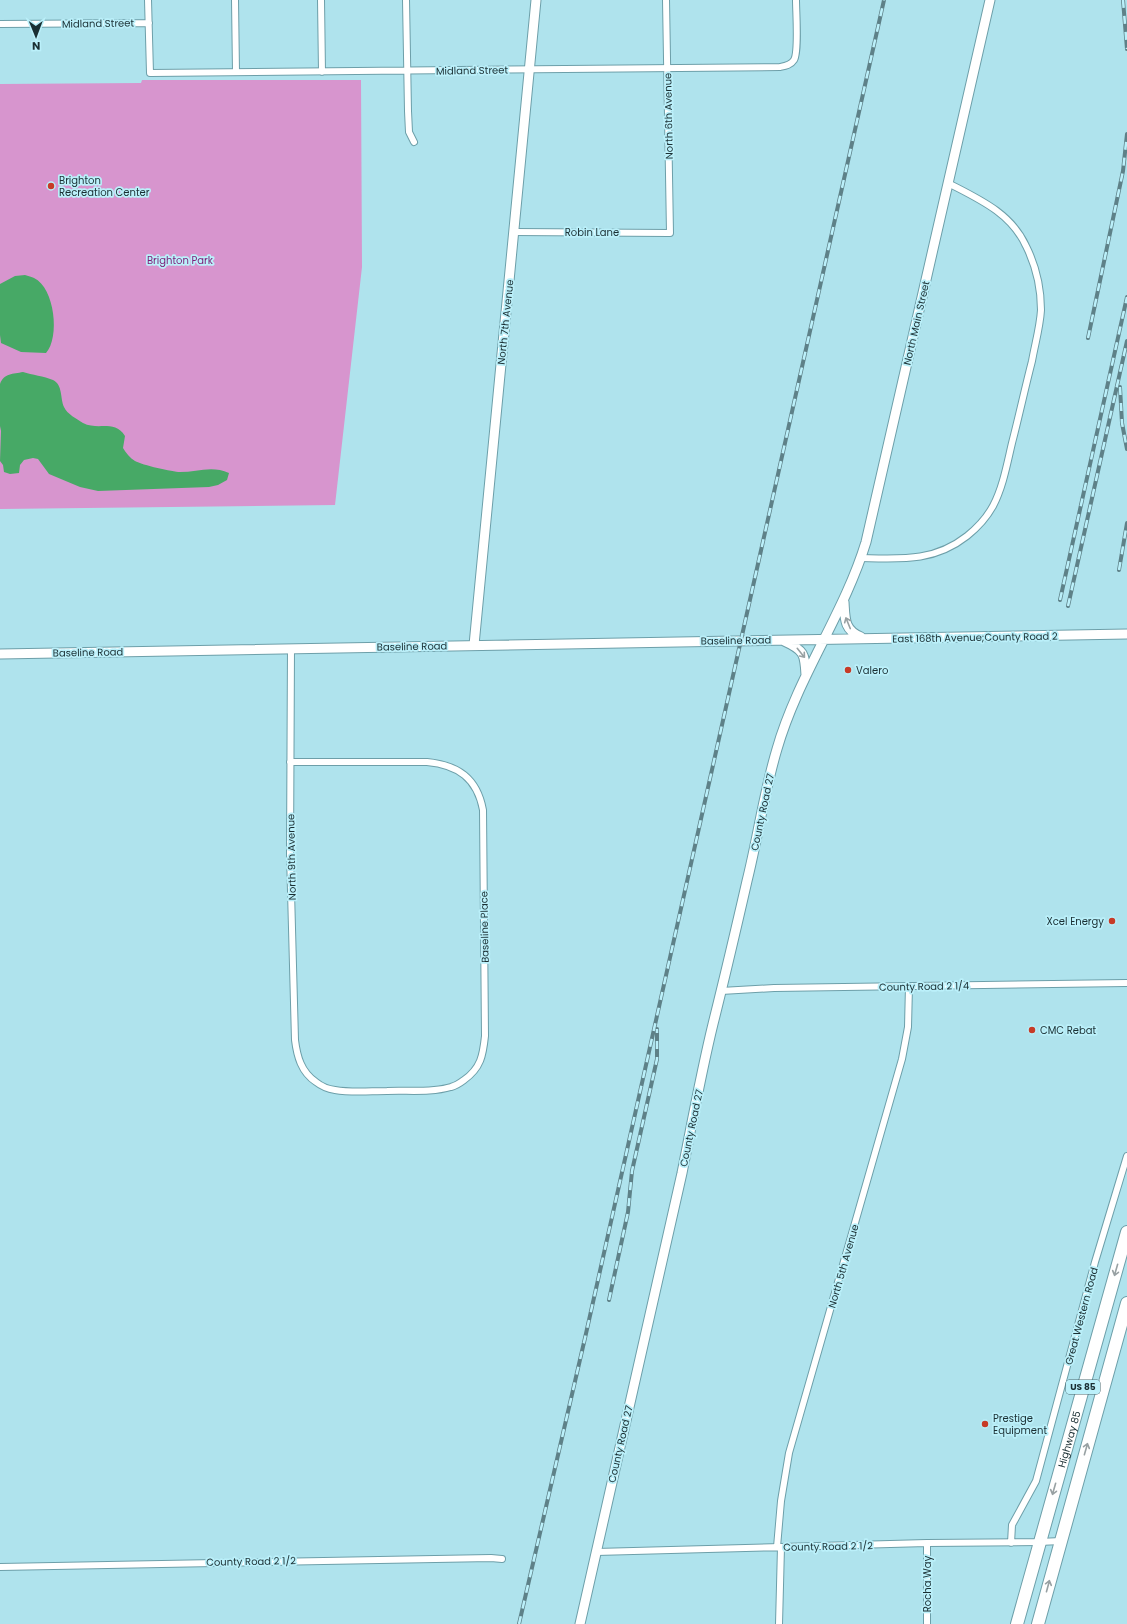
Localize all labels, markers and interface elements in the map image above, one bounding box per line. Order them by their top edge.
street label: Midland Street [62,15,135,32]
north arrow [16,16,56,56]
text: N [32,38,40,54]
street label: Midland Street [436,62,509,79]
street label: North 6th Avenue [660,73,677,159]
place label: Brighton Recreation Center [59,173,150,200]
marker: Brighton Recreation Center [46,181,56,191]
street label: Robin Lane [565,225,619,240]
park label: Brighton Park [147,253,214,268]
street label: North 7th Avenue [494,279,517,365]
street label: North Main Street [899,279,934,367]
one-way arrow [843,618,851,630]
street label: East 168th Avenue;County Road 2 [892,629,1058,646]
street label: Baseline Road [701,632,771,649]
street label: Baseline Road [377,638,447,655]
street label: Baseline Road [53,644,123,661]
one-way arrow [796,648,805,659]
place label: Valero [856,663,888,678]
marker: Valero [843,665,853,675]
street label: County Road 27 [747,772,778,852]
street label: North 9th Avenue [283,814,300,900]
street label: Baseline Place [476,891,493,963]
place label: Xcel Energy [1047,914,1104,929]
marker: Xcel Energy [1107,916,1117,926]
street label: County Road 2 1/4 [879,978,969,995]
place label: CMC Rebat [1040,1023,1097,1038]
marker: CMC Rebat [1027,1025,1037,1035]
street label: County Road 27 [676,1088,707,1168]
street label: North 5th Avenue [824,1223,863,1310]
one-way arrow [1112,1263,1119,1276]
street label: Great Western Road [1061,1266,1102,1367]
road number: US 85 [1066,1380,1100,1394]
street label: County Road 27 [604,1404,637,1484]
street label: Highway 85 [1054,1409,1084,1469]
place label: Prestige Equipment [993,1411,1047,1438]
marker: Prestige Equipment [980,1419,990,1429]
one-way arrow [1083,1443,1090,1456]
one-way arrow [1050,1482,1057,1495]
street label: County Road 2 1/2 [783,1538,873,1555]
street label: County Road 2 1/2 [206,1553,296,1570]
street label: Rocha Way [920,1555,935,1612]
one-way arrow [1045,1580,1052,1593]

